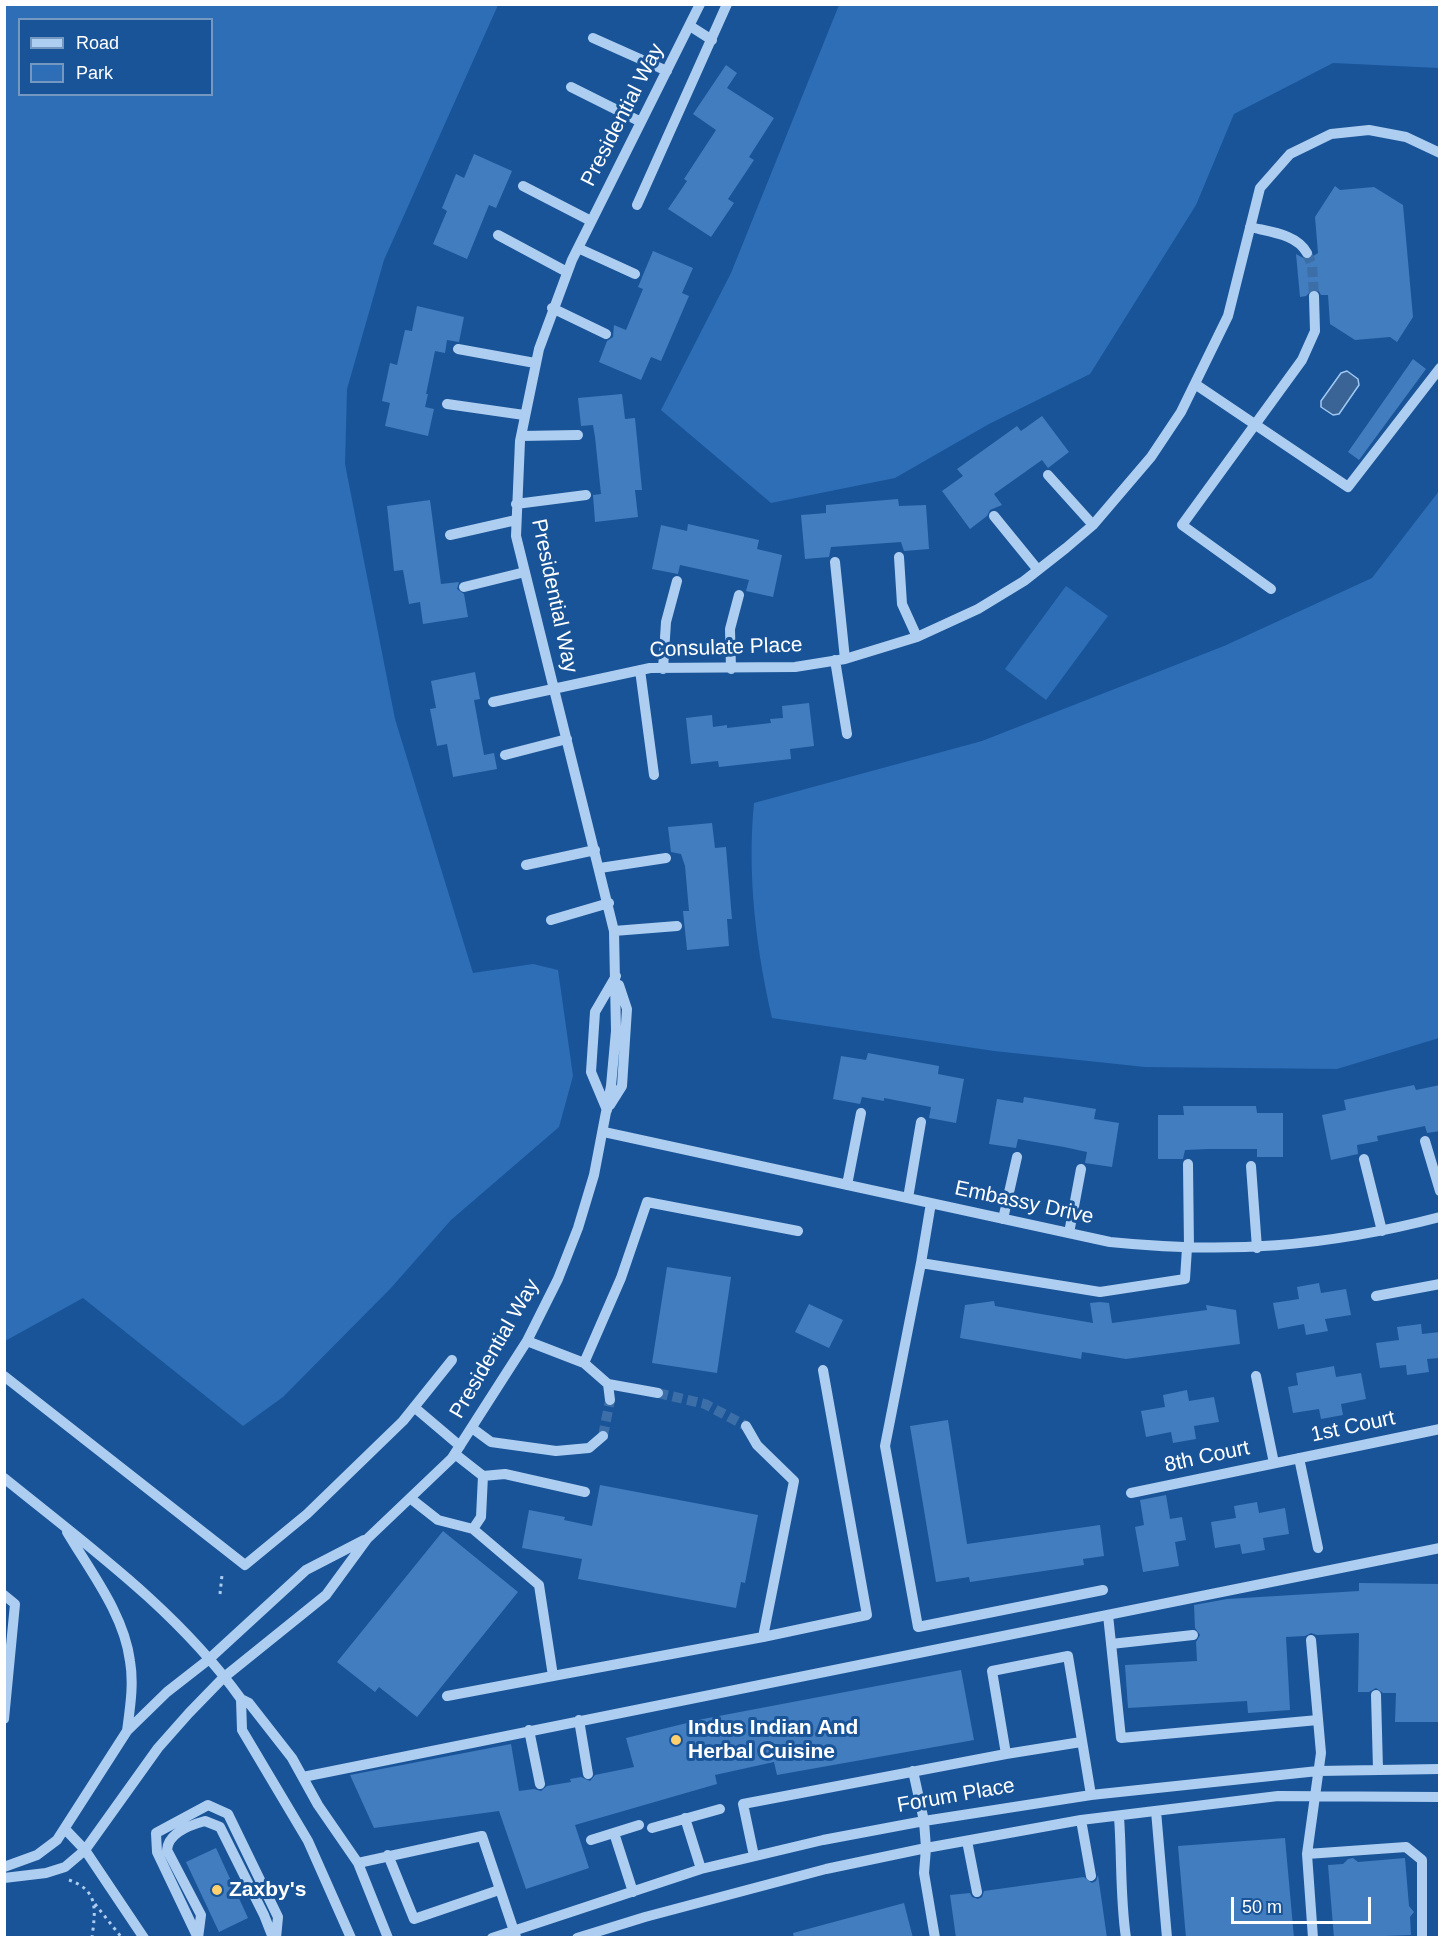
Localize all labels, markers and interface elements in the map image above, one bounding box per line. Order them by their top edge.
legend [18,18,213,96]
text: Road [76,33,119,53]
street label: Presidential Way [576,39,670,191]
text: Park [76,63,113,83]
street label: Presidential Way [525,517,583,675]
street label: Consulate Place [649,633,803,663]
street label: Embassy Drive [952,1176,1096,1230]
street label: Presidential Way [445,1275,545,1423]
street label: 1st Court [1309,1406,1397,1448]
street label: 8th Court [1162,1436,1252,1478]
place label: Indus Indian And Herbal Cuisine [688,1715,858,1765]
marker: Indus Indian And Herbal Cuisine [669,1733,683,1747]
street label: Forum Place [895,1773,1017,1819]
place label: Zaxby's [229,1877,306,1903]
marker: Zaxby's [210,1883,224,1897]
scale bar [1234,1885,1374,1923]
text: 50 m [1242,1897,1282,1917]

